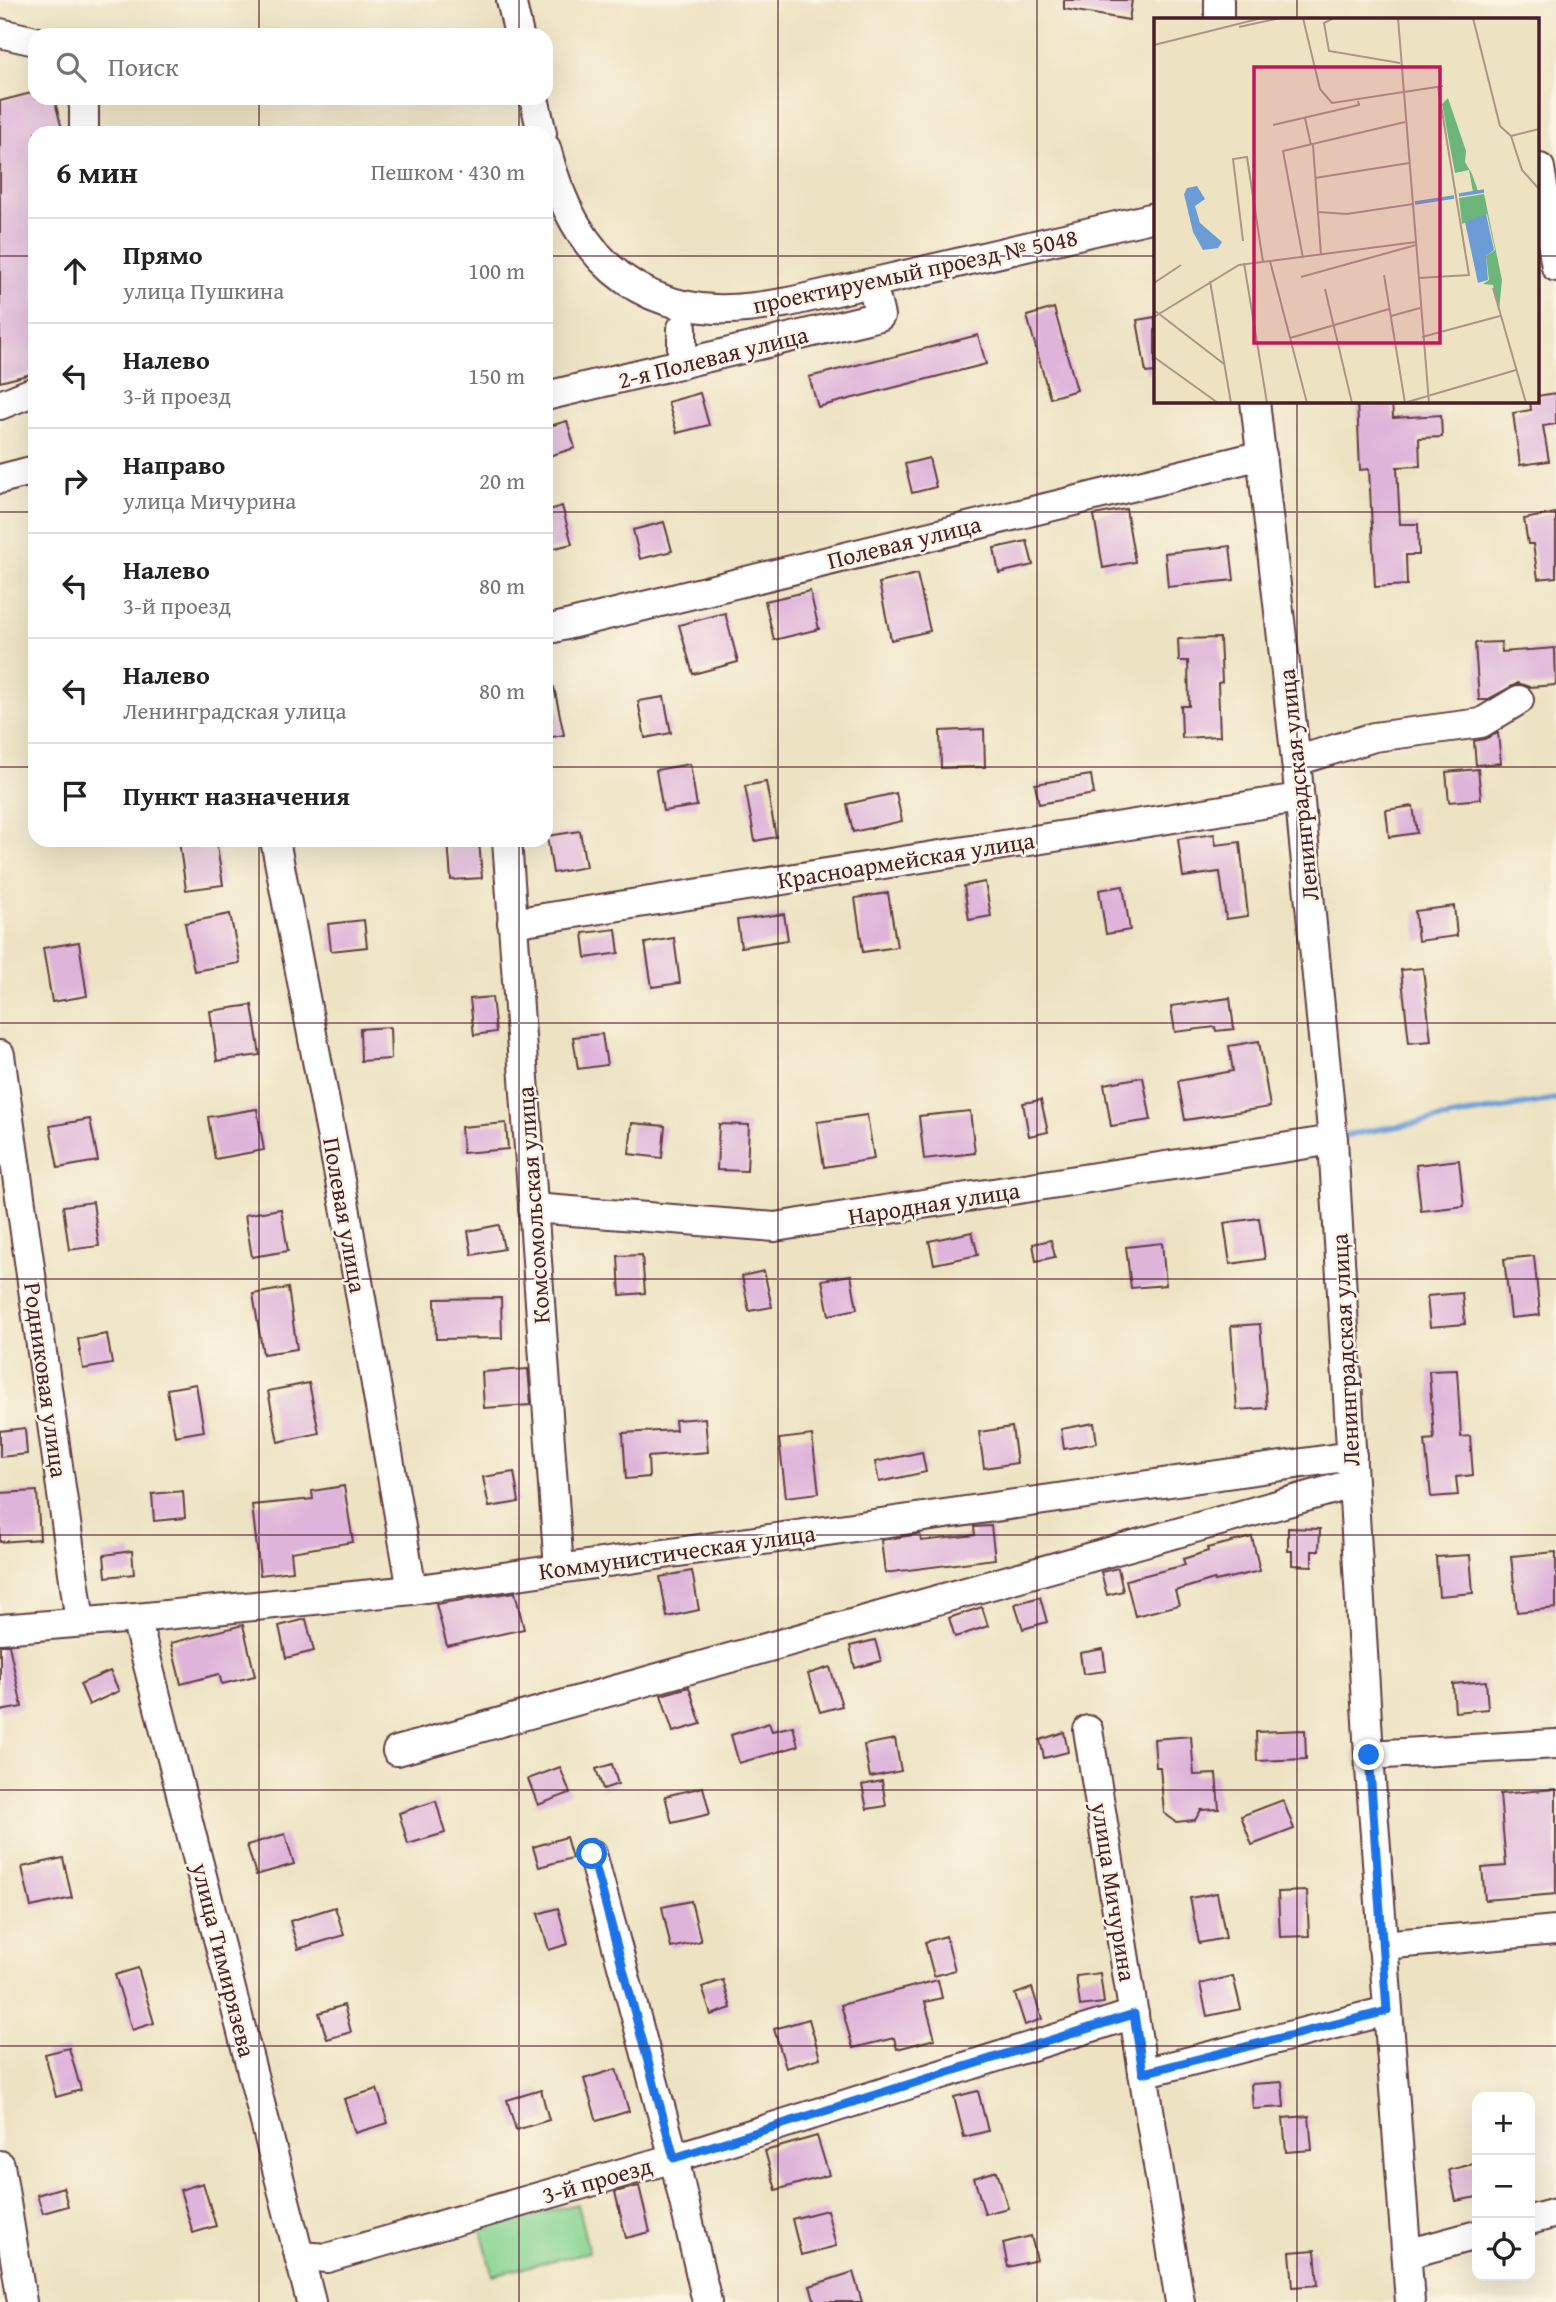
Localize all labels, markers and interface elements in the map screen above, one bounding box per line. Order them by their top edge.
inset map [1154,18,1538,402]
search box [28,28,553,105]
text: Поиск [108,47,179,86]
icon: search [52,48,90,86]
text: 6 мин [56,150,138,194]
text: Пешком · 430 m [371,155,525,188]
street label: проектируемый проезд № 5048 [749,219,1081,323]
text: Прямо [123,235,203,274]
icon: ahead [56,252,94,290]
text: 100 m [468,254,525,287]
text: улица Пушкина [123,274,284,307]
street label: 2-я Полевая улица [614,316,812,398]
text: Налево [123,340,210,379]
icon: left [56,357,94,395]
text: 150 m [468,359,525,392]
text: 3-й проезд [123,379,231,412]
text: Направо [123,445,225,484]
icon: right [56,462,94,500]
text: 20 m [479,464,525,497]
text: улица Мичурина [123,484,296,517]
street label: Полевая улица [823,506,985,578]
text: Налево [123,550,210,589]
icon: left [56,567,94,605]
text: 80 m [479,569,525,602]
text: 3-й проезд [123,589,231,622]
text: Налево [123,655,210,694]
street label: Ленинградская улица [1268,667,1328,903]
icon: left [56,672,94,710]
text: 80 m [479,674,525,707]
text: Ленинградская улица [123,694,346,727]
text: Пункт назначения [123,776,350,815]
icon: arrive [56,777,94,815]
street label: Красноармейская улица [775,822,1038,898]
street label: Комсомольская улица [507,1085,559,1325]
street label: Полевая улица [314,1134,376,1296]
street label: Народная улица [846,1172,1023,1234]
street label: Ленинградская улица [1321,1232,1369,1467]
street label: Родниковая улица [15,1280,77,1480]
street label: Коммунистическая улица [536,1515,818,1589]
route end [1353,1739,1384,1770]
street label: улица Мичурина [1082,1799,1146,1985]
route start [576,1838,607,1869]
street label: улица Тимирязева [183,1858,265,2061]
map controls [1472,2092,1535,2281]
button: + [1472,2092,1535,2155]
street label: 3-й проезд [538,2148,656,2212]
button: − [1472,2155,1535,2218]
button: locate [1472,2218,1535,2281]

